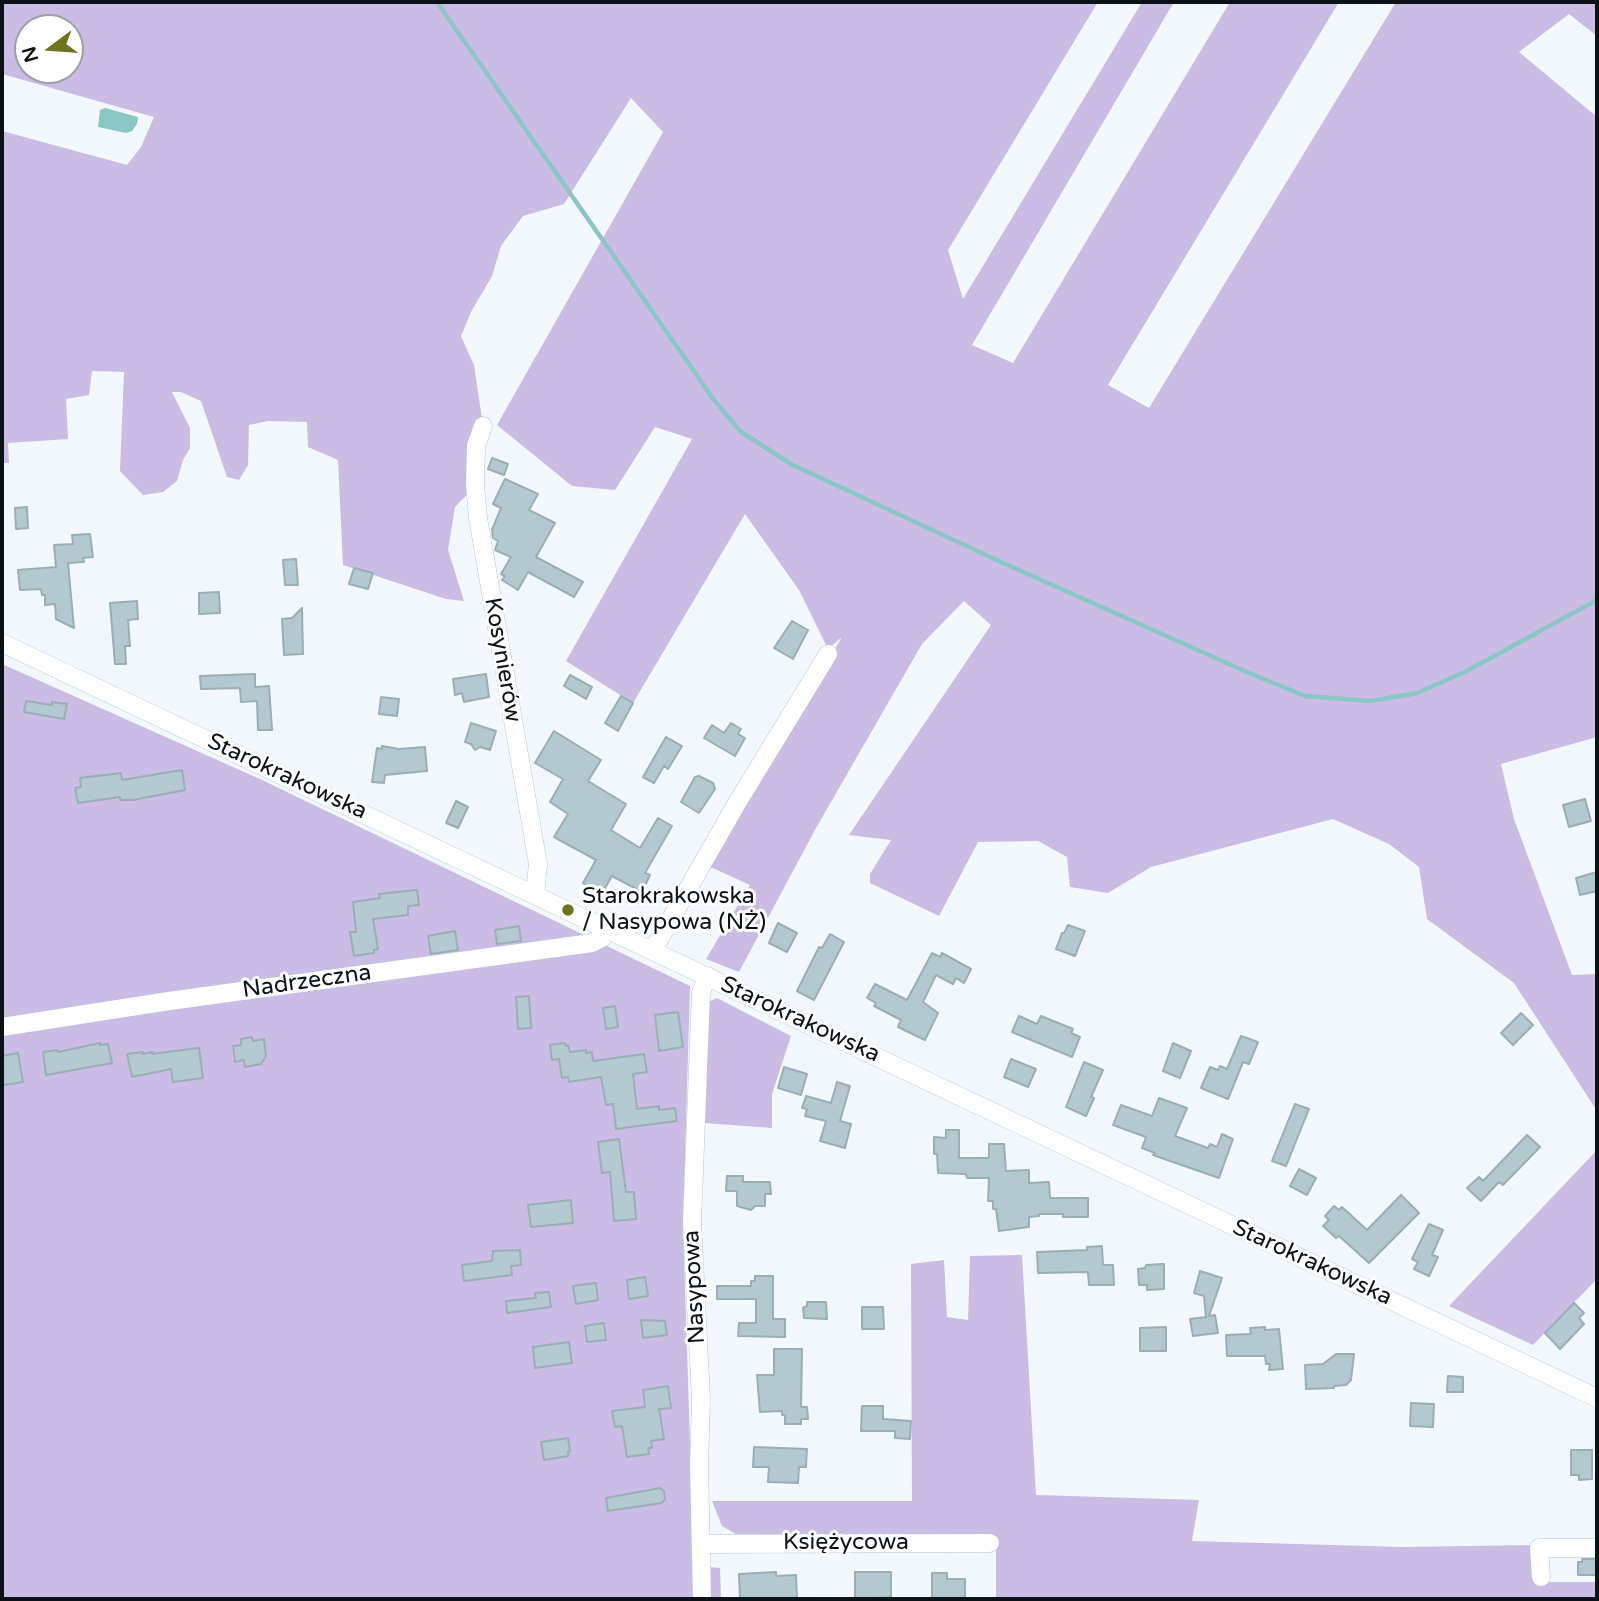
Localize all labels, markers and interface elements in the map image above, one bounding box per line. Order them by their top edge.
north arrow [14,14,84,84]
text: N [18,44,43,65]
street label: Kosynierów [477,596,527,724]
street label: Starokrakowska [203,728,371,826]
place label: Starokrakowska / Nasypowa (NŻ) [582,883,766,937]
marker: Starokrakowska / Nasypowa (NŻ) [560,902,576,918]
street label: Nadrzeczna [241,959,373,1005]
street label: Starokrakowska [716,971,884,1069]
street label: Starokrakowska [1228,1214,1396,1312]
street label: Nasypowa [678,1229,712,1345]
street label: Księżycowa [783,1529,909,1557]

